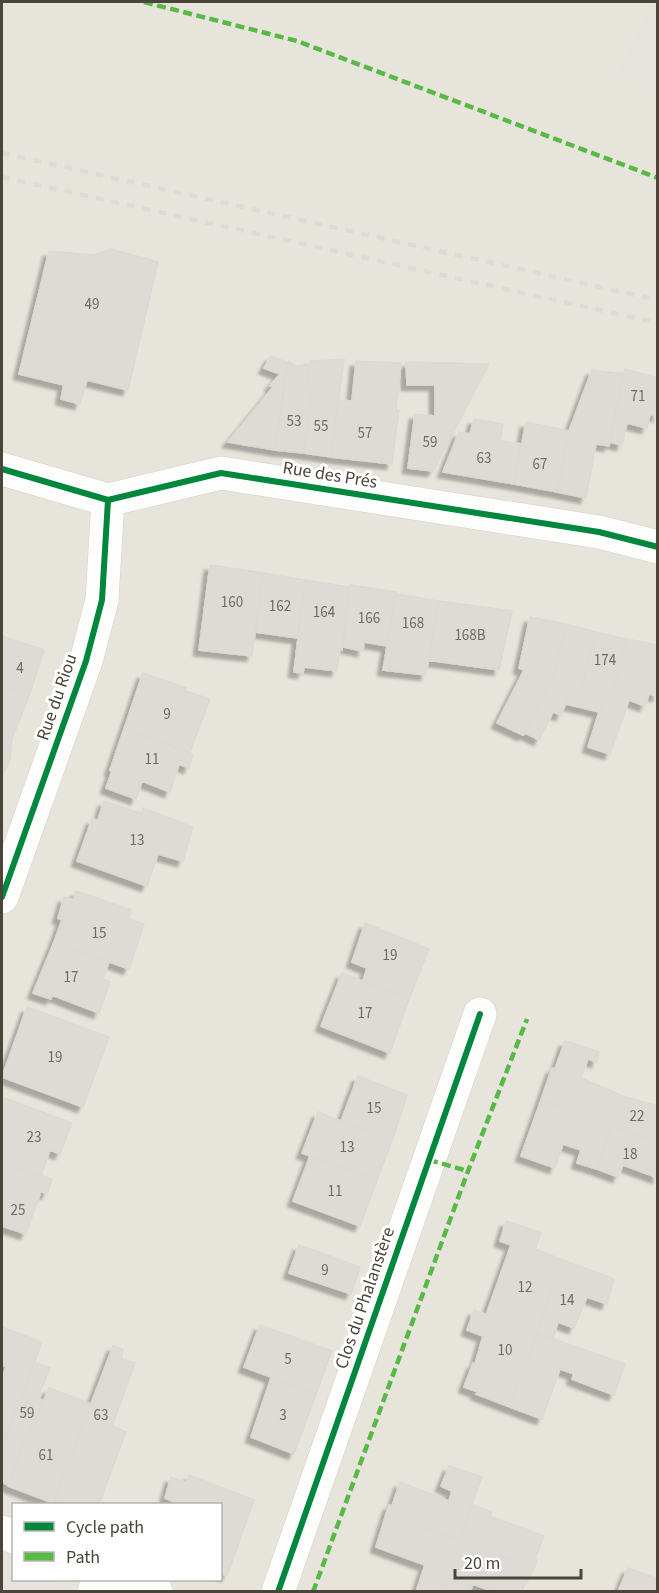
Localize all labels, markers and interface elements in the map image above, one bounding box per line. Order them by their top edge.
house number: 49 [85,294,99,315]
house number: 71 [631,386,645,407]
house number: 53 [287,411,301,432]
house number: 55 [314,416,328,437]
house number: 57 [358,423,372,444]
house number: 59 [423,432,437,453]
house number: 63 [477,448,491,469]
house number: 67 [533,454,547,475]
street label: Rue des Prés [281,455,379,495]
house number: 160 [221,592,243,613]
house number: 162 [269,596,291,617]
house number: 164 [313,602,336,623]
house number: 166 [358,608,380,629]
house number: 168 [402,613,424,634]
house number: 168B [454,625,486,646]
street label: Rue du Riou [31,650,83,744]
house number: 174 [594,650,617,671]
house number: 4 [16,658,24,679]
house number: 9 [163,704,171,725]
house number: 11 [145,749,159,770]
house number: 13 [130,830,144,851]
house number: 15 [92,923,106,944]
house number: 19 [383,945,397,966]
house number: 17 [64,967,78,988]
house number: 17 [358,1003,372,1024]
house number: 19 [48,1047,62,1068]
house number: 15 [367,1098,381,1119]
house number: 22 [630,1106,644,1127]
house number: 23 [27,1127,41,1148]
house number: 13 [340,1137,354,1158]
house number: 18 [623,1144,637,1165]
house number: 11 [328,1181,342,1202]
house number: 25 [11,1200,25,1221]
street label: Clos du Phalanstère [329,1224,401,1372]
house number: 9 [321,1260,329,1281]
house number: 12 [518,1277,532,1298]
house number: 14 [560,1290,575,1311]
house number: 10 [498,1340,512,1361]
house number: 5 [284,1349,292,1370]
house number: 59 [20,1403,34,1424]
house number: 63 [94,1405,108,1426]
house number: 3 [279,1405,287,1426]
house number: 61 [39,1445,53,1466]
legend [12,1503,222,1581]
text: Cycle path [66,1515,144,1540]
scale bar [455,1542,581,1580]
text: Path [66,1545,100,1570]
text: 20 m [464,1551,500,1576]

